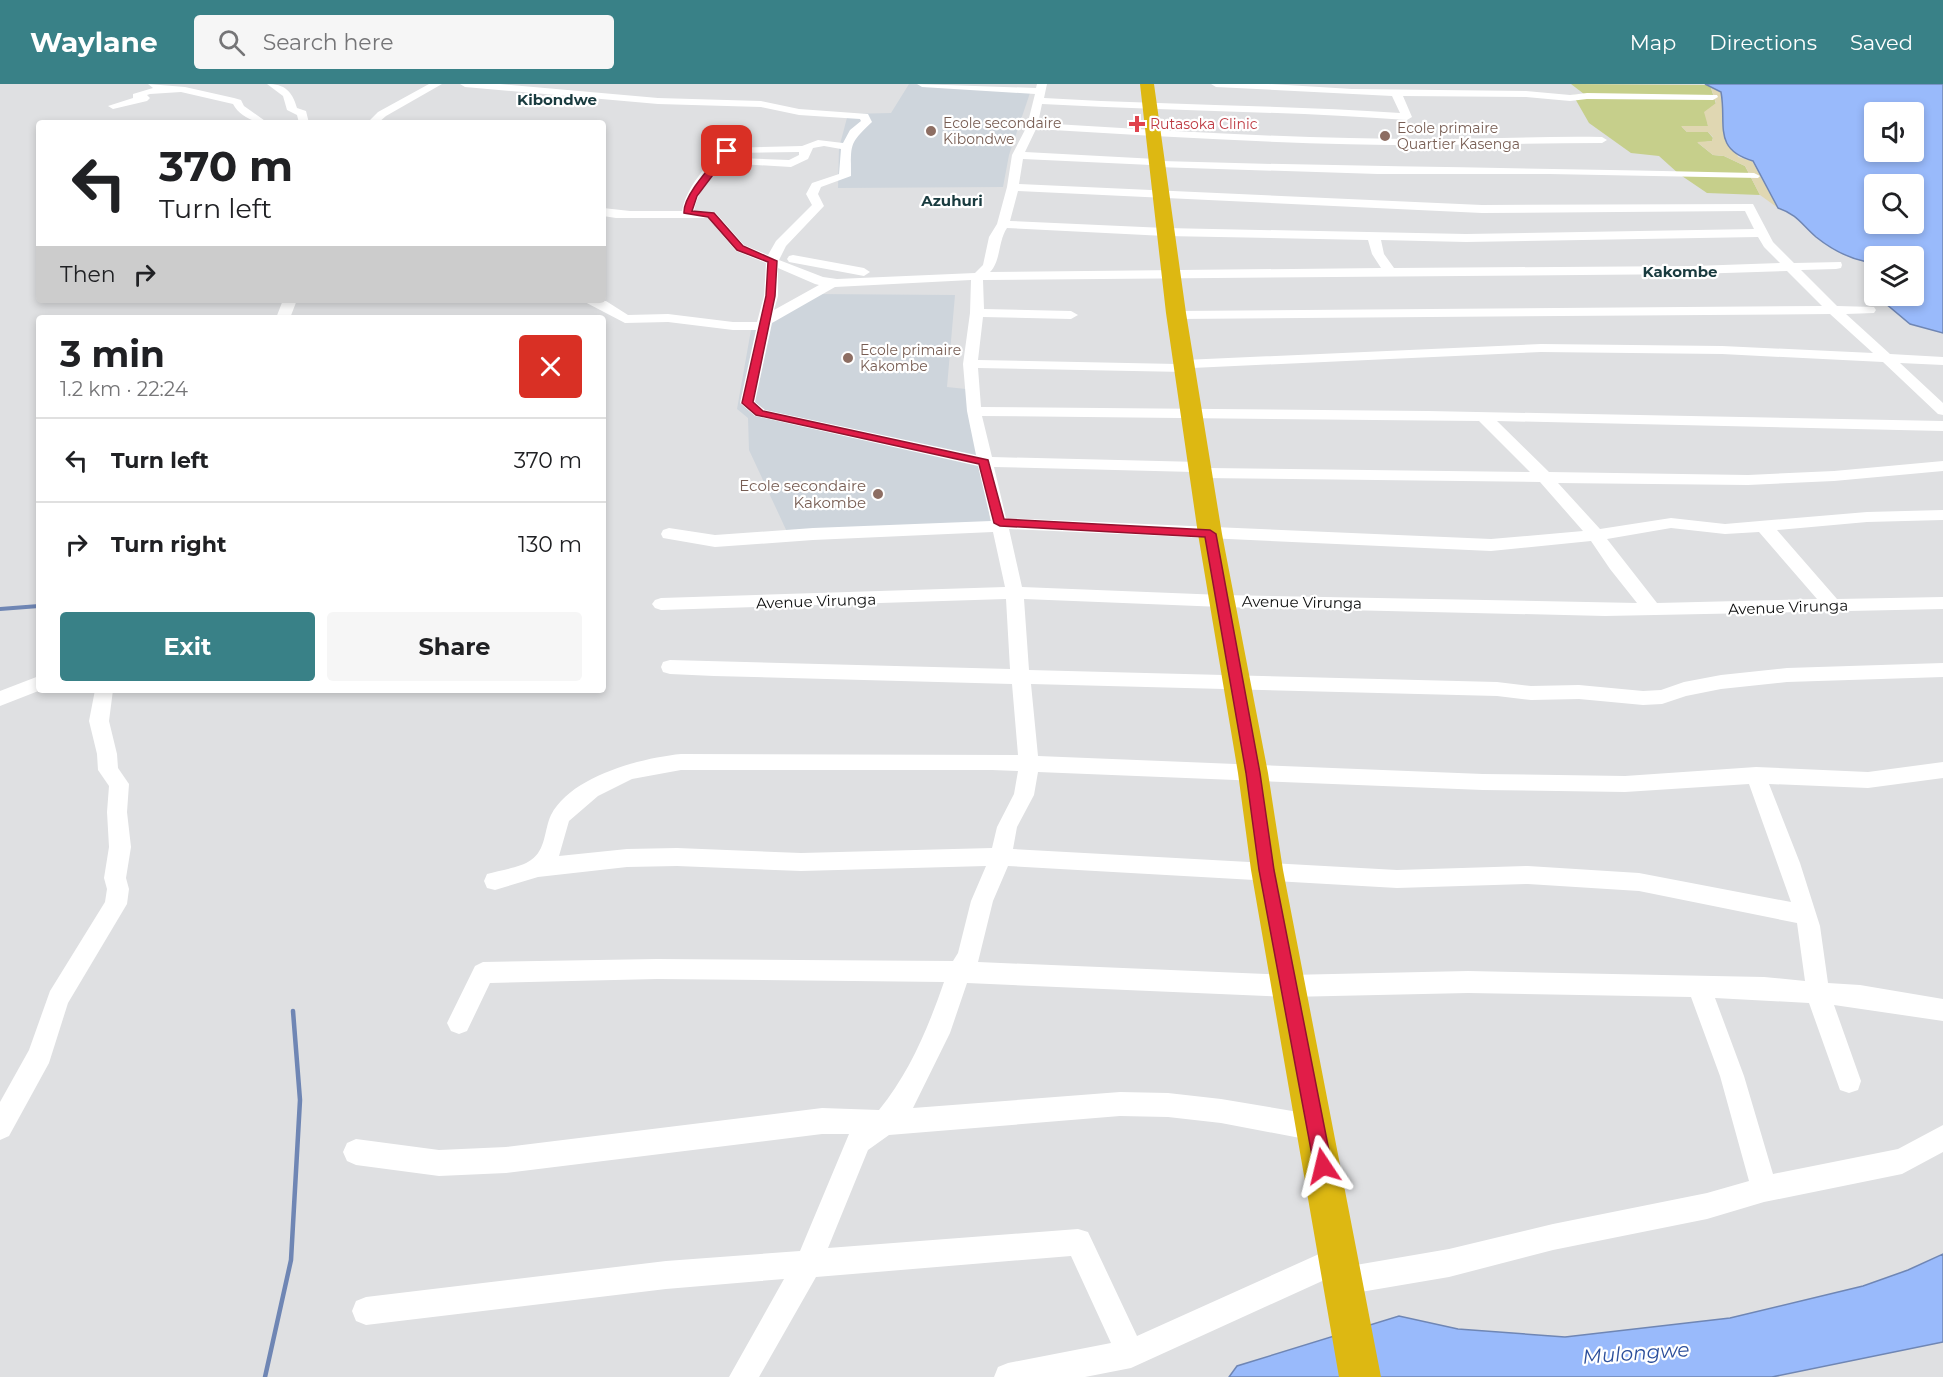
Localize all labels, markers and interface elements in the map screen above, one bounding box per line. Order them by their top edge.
search box [194,15,614,69]
text: Waylane [30,25,158,59]
icon: search [215,26,248,59]
text: Search here [263,29,393,56]
text: Map [1630,30,1676,55]
text: Directions [1709,30,1817,55]
text: Saved [1850,30,1913,55]
district label: Kibondwe [517,90,597,109]
map controls [1864,102,1924,306]
button: sound [1864,102,1924,162]
place label: Ecole secondaire Kibondwe [943,114,1061,148]
marker: Rutasoka Clinic [1128,115,1146,133]
place label: Rutasoka Clinic [1150,115,1258,133]
place label: Ecole primaire Quartier Kasenga [1397,119,1520,153]
marker: Ecole secondaire Kibondwe [924,124,938,138]
pin [701,125,752,176]
marker: Ecole primaire Quartier Kasenga [1378,129,1392,143]
icon: arrive [710,134,743,167]
text: 370 m [159,140,293,192]
icon: left [60,144,138,222]
button: search [1864,174,1924,234]
district label: Azuhuri [920,191,983,210]
text: Turn left [159,192,272,225]
button: layers [1864,246,1924,306]
icon: right [128,258,161,291]
text: Then [60,261,116,288]
district label: Kakombe [1642,262,1718,281]
text: 3 min [60,332,165,376]
button: close [519,335,582,398]
place label: Ecole primaire Kakombe [860,341,961,375]
marker: Ecole primaire Kakombe [841,351,855,365]
text: 1.2 km · 22:24 [60,377,188,401]
icon: left [60,444,93,477]
text: Turn left [111,447,209,474]
text: 370 m [514,447,582,474]
place label: Ecole secondaire Kakombe [739,476,866,512]
marker: Ecole secondaire Kakombe [871,487,885,501]
icon: right [60,528,93,561]
text: Turn right [111,531,226,558]
text: 130 m [518,531,582,558]
street label: Avenue Virunga [756,589,876,613]
street label: Avenue Virunga [1242,591,1362,613]
street label: Avenue Virunga [1728,595,1848,619]
button: Exit [60,612,315,681]
button: Share [327,612,582,681]
position arrow [1291,1134,1355,1198]
water label: Mulongwe [1582,1337,1690,1369]

